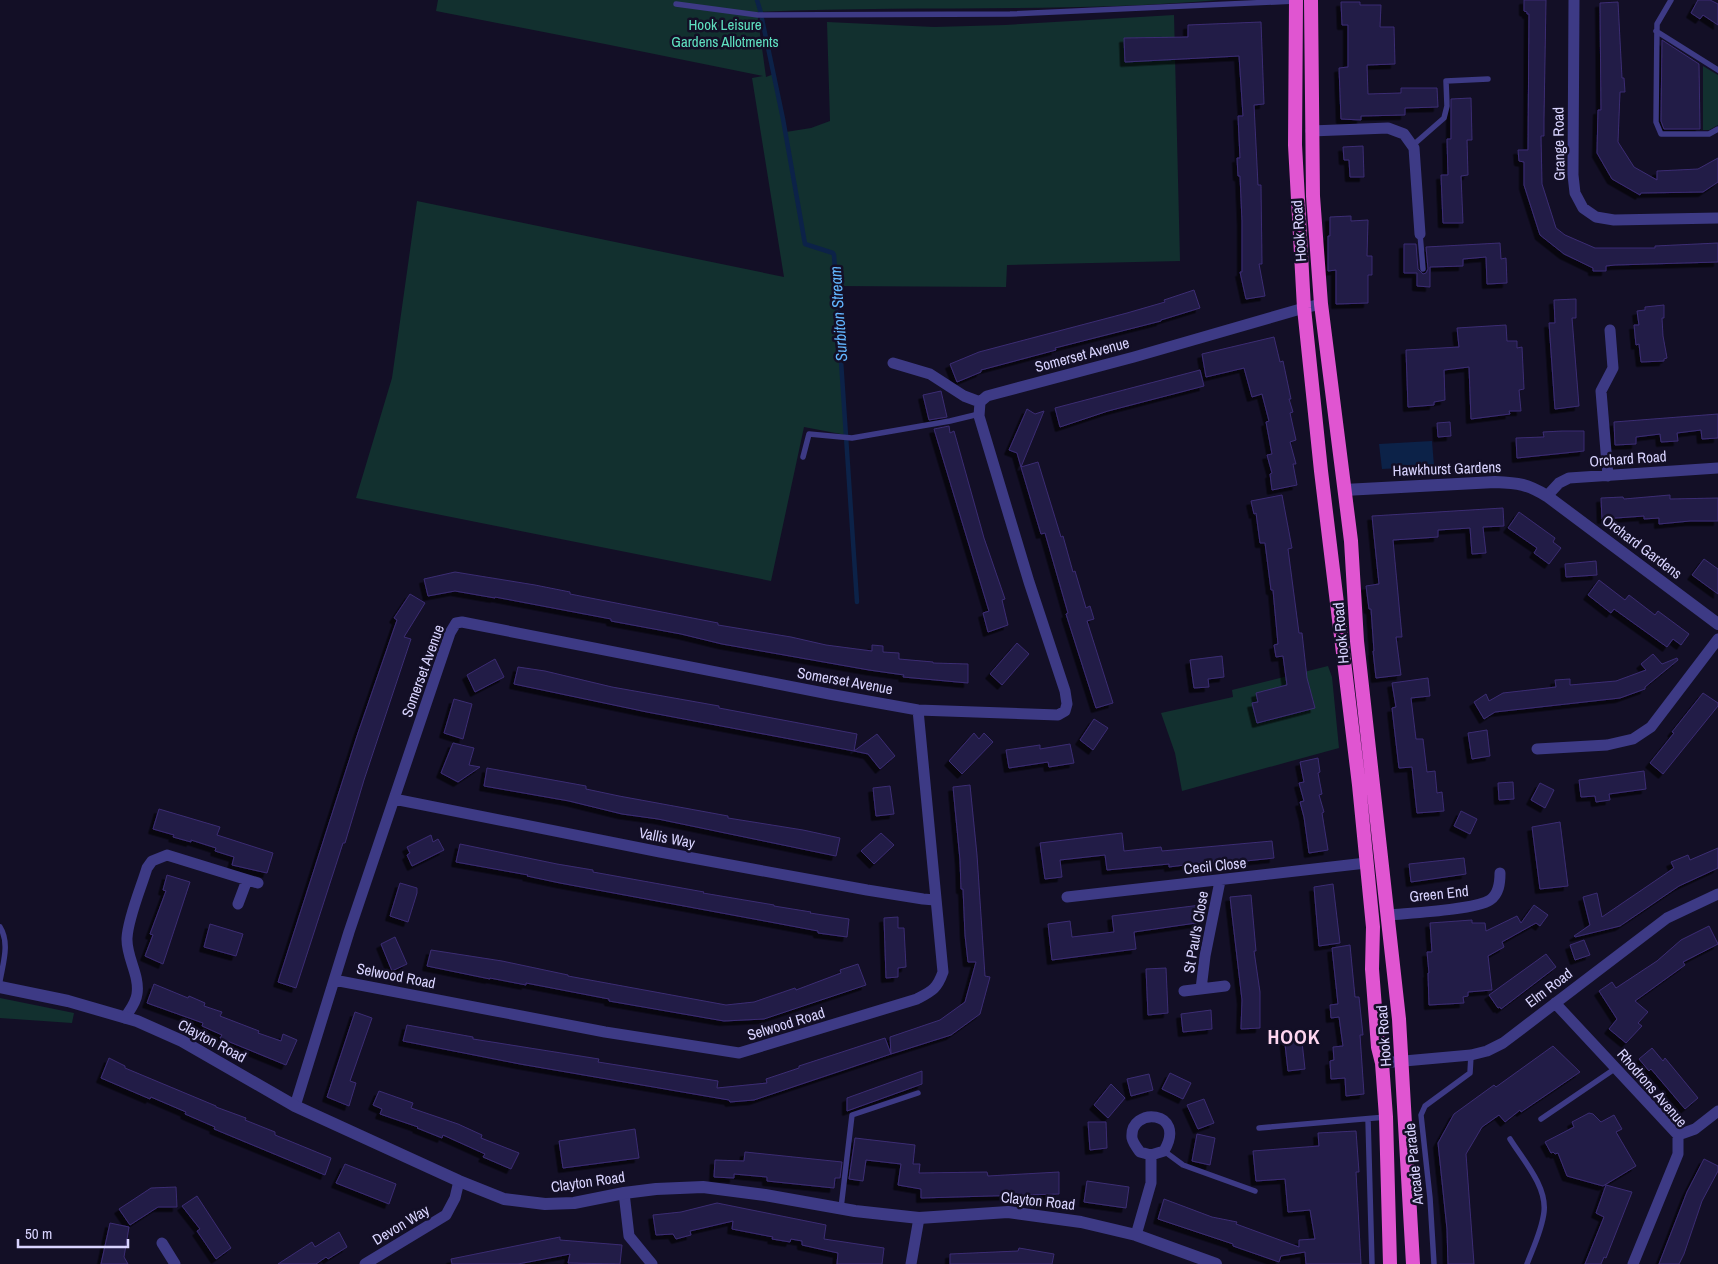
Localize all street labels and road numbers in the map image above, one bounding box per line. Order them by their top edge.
street label: Grange Road [1547,107,1570,181]
street label: Hook Road [1286,200,1311,262]
street label: Somerset Avenue [1032,332,1132,377]
street label: Orchard Road [1589,445,1667,472]
street label: Hawkhurst Gardens [1392,456,1502,481]
street label: Orchard Gardens [1598,510,1687,584]
street label: Hook Road [1327,601,1354,665]
street label: Somerset Avenue [396,622,449,720]
street label: Somerset Avenue [796,662,895,699]
street label: Vallis Way [637,822,698,853]
street label: Cecil Close [1183,852,1247,879]
street label: Green End [1408,880,1470,907]
street label: St Paul's Close [1178,889,1213,975]
street label: Selwood Road [355,958,437,993]
street label: Elm Road [1521,963,1577,1012]
street label: Selwood Road [745,1002,827,1045]
street label: Hook Road [1371,1005,1396,1067]
street label: Clayton Road [174,1014,250,1067]
street label: Rhodrons Avenue [1612,1044,1692,1132]
street label: Arcade Parade [1399,1122,1428,1207]
street label: Clayton Road [550,1166,626,1197]
street label: Clayton Road [1000,1186,1076,1215]
street label: Devon Way [368,1199,434,1250]

